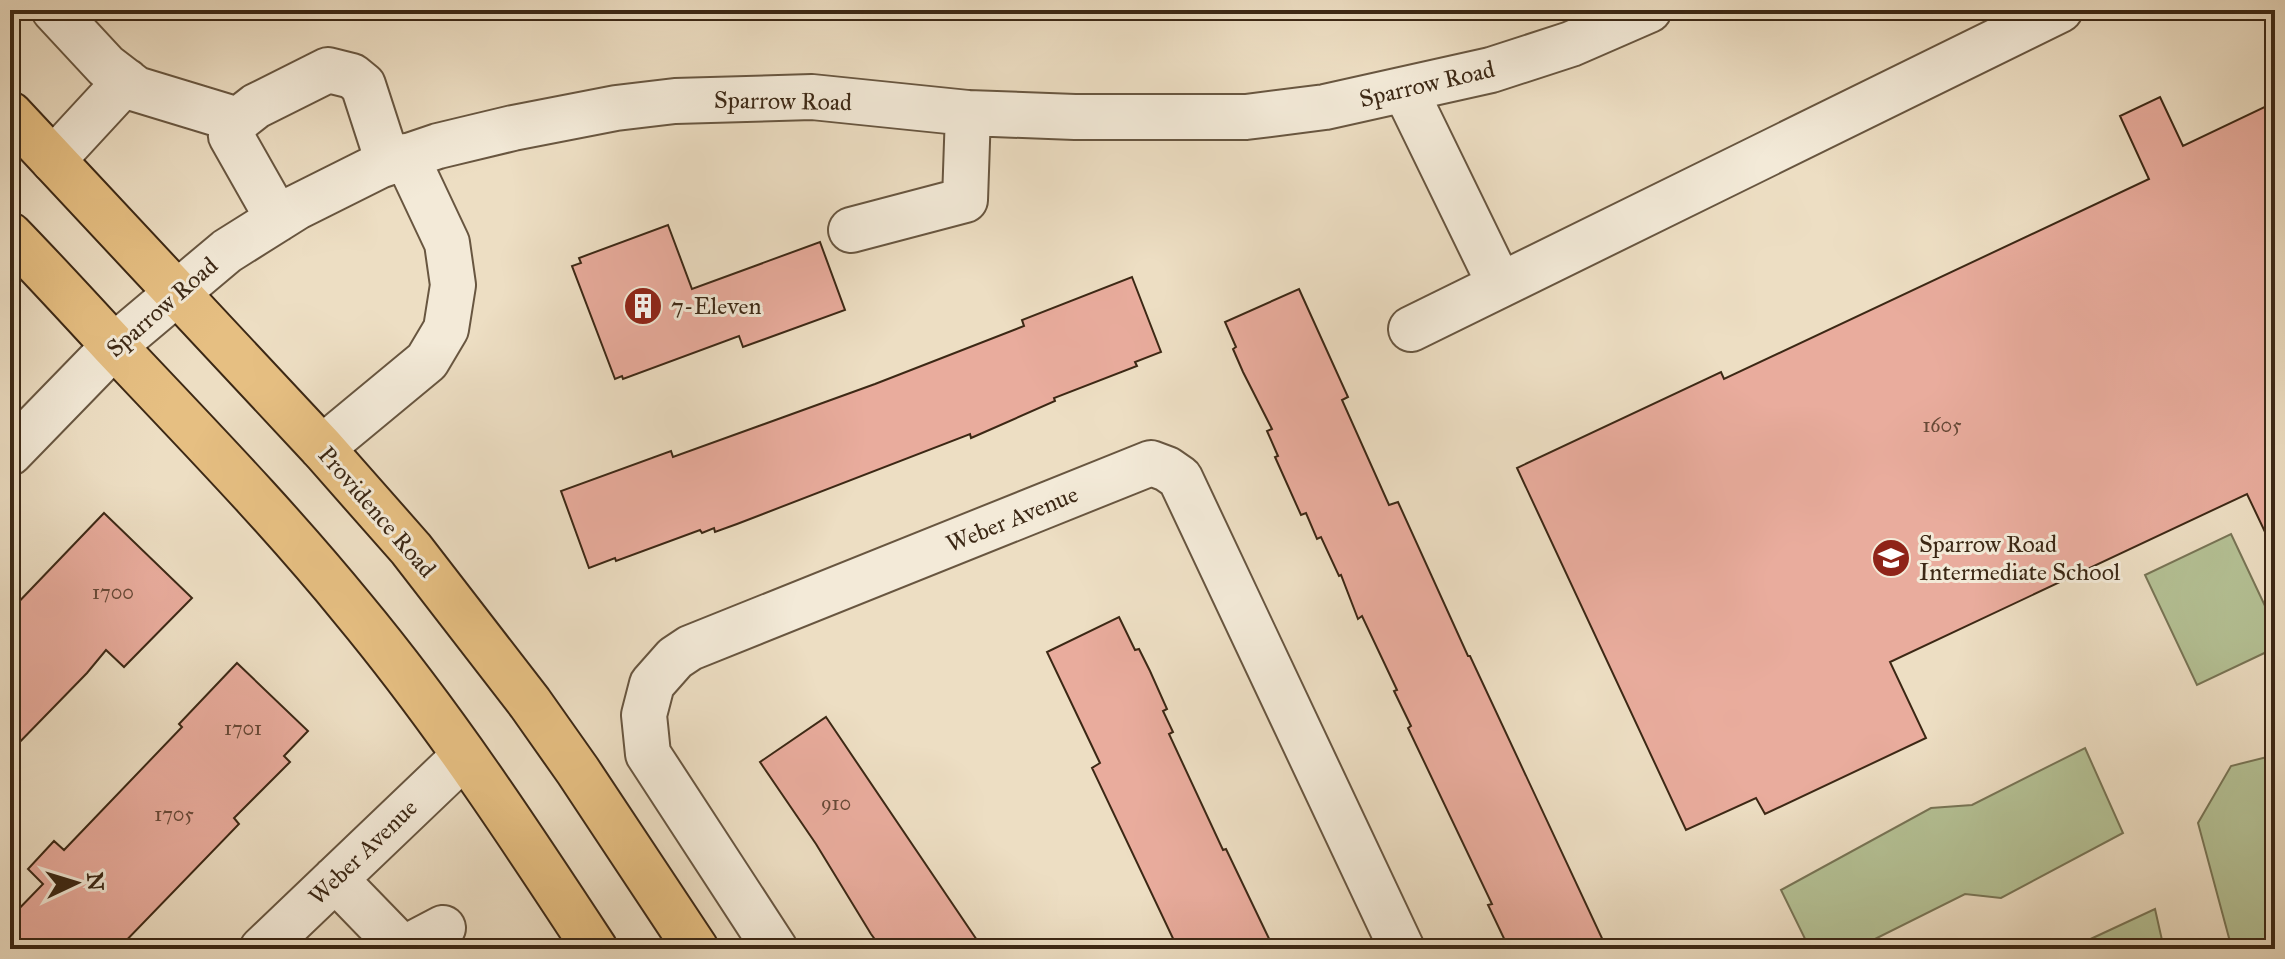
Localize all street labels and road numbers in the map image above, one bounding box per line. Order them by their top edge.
street label: Sparrow Road [1356,54,1498,114]
street label: Sparrow Road [714,85,852,117]
street label: Sparrow Road [100,250,224,364]
street label: Providence Road [312,440,442,584]
street label: Weber Avenue [942,479,1082,559]
street label: Weber Avenue [302,793,424,911]

